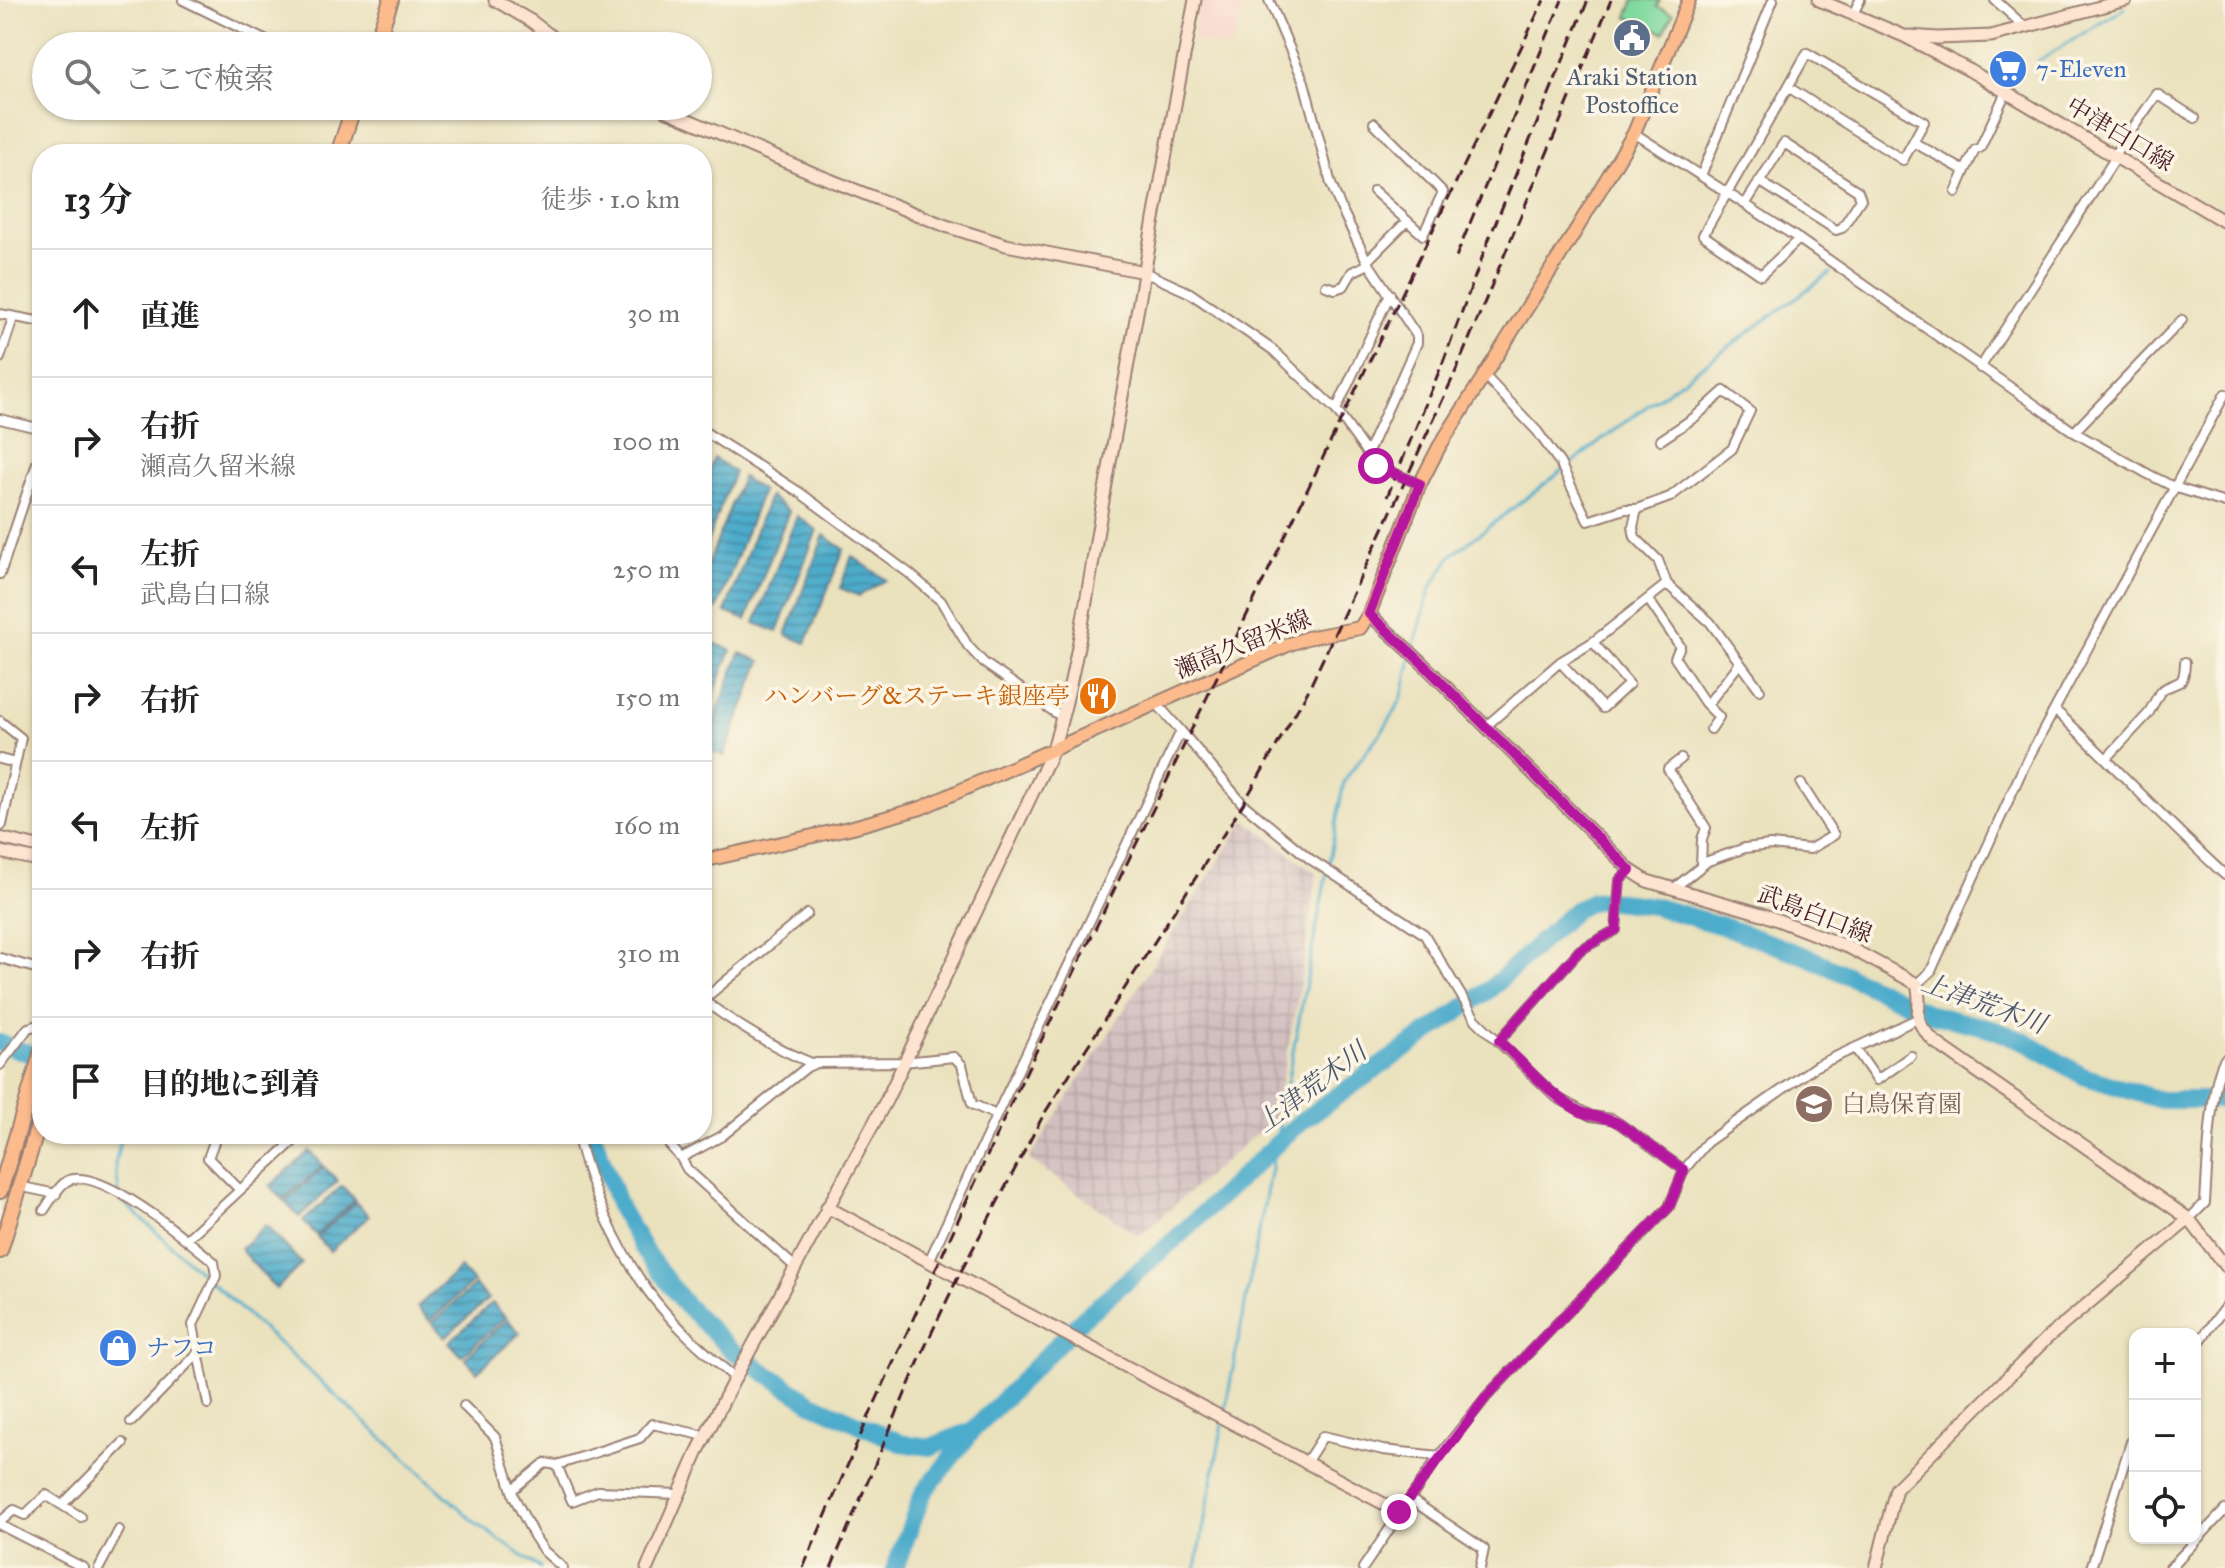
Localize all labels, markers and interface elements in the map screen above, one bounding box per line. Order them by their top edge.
public building icon: Araki Station Postoffice [1611,17,1653,59]
search box [32,32,712,120]
supermarket icon: 7-Eleven [1987,48,2029,90]
icon: search [60,54,104,98]
place label: 7-Eleven [2036,54,2126,84]
text: ここで検索 [124,61,274,97]
place label: Araki Station Postoffice [1566,62,1697,120]
street label: 中津白口線 [2061,90,2179,178]
text: 13 分 [64,179,132,220]
text: 徒歩 · 1.0 km [541,183,680,215]
icon: ahead [64,291,108,335]
text: 30 m [627,297,680,329]
text: 直進 [140,298,200,334]
text: 右折 [140,408,200,444]
icon: right [64,419,108,463]
text: 100 m [612,425,680,457]
route start [1358,448,1394,484]
text: 瀬高久留米線 [140,450,296,482]
text: 左折 [140,536,200,572]
icon: left [64,547,108,591]
text: 250 m [613,553,680,585]
text: 武島白口線 [140,578,270,610]
street label: 瀬高久留米線 [1171,603,1315,685]
icon: right [64,675,108,719]
restaurant icon: ハンバーグ&ステーキ銀座亭 [1077,675,1119,717]
text: 150 m [615,681,680,713]
place label: ハンバーグ&ステーキ銀座亭 [764,681,1070,711]
text: 右折 [140,682,200,718]
icon: left [64,803,108,847]
text: 160 m [614,809,680,841]
text: 左折 [140,810,200,846]
street label: 武島白口線 [1754,878,1876,950]
icon: right [64,931,108,975]
text: 310 m [617,937,680,969]
text: 右折 [140,938,200,974]
water label: 上津荒木川 [1917,966,2053,1041]
water label: 上津荒木川 [1249,1033,1375,1139]
icon: arrive [64,1059,108,1103]
text: 目的地に到着 [140,1066,320,1102]
school or university icon: 白鳥保育園 [1793,1083,1835,1125]
place label: 白鳥保育園 [1842,1089,1962,1119]
shop icon: ナフコ [97,1327,139,1369]
map controls [2129,1328,2201,1544]
button: + [2129,1328,2201,1400]
place label: ナフコ [146,1333,217,1363]
button: − [2129,1400,2201,1472]
button: locate [2129,1472,2201,1544]
route end [1381,1494,1417,1530]

